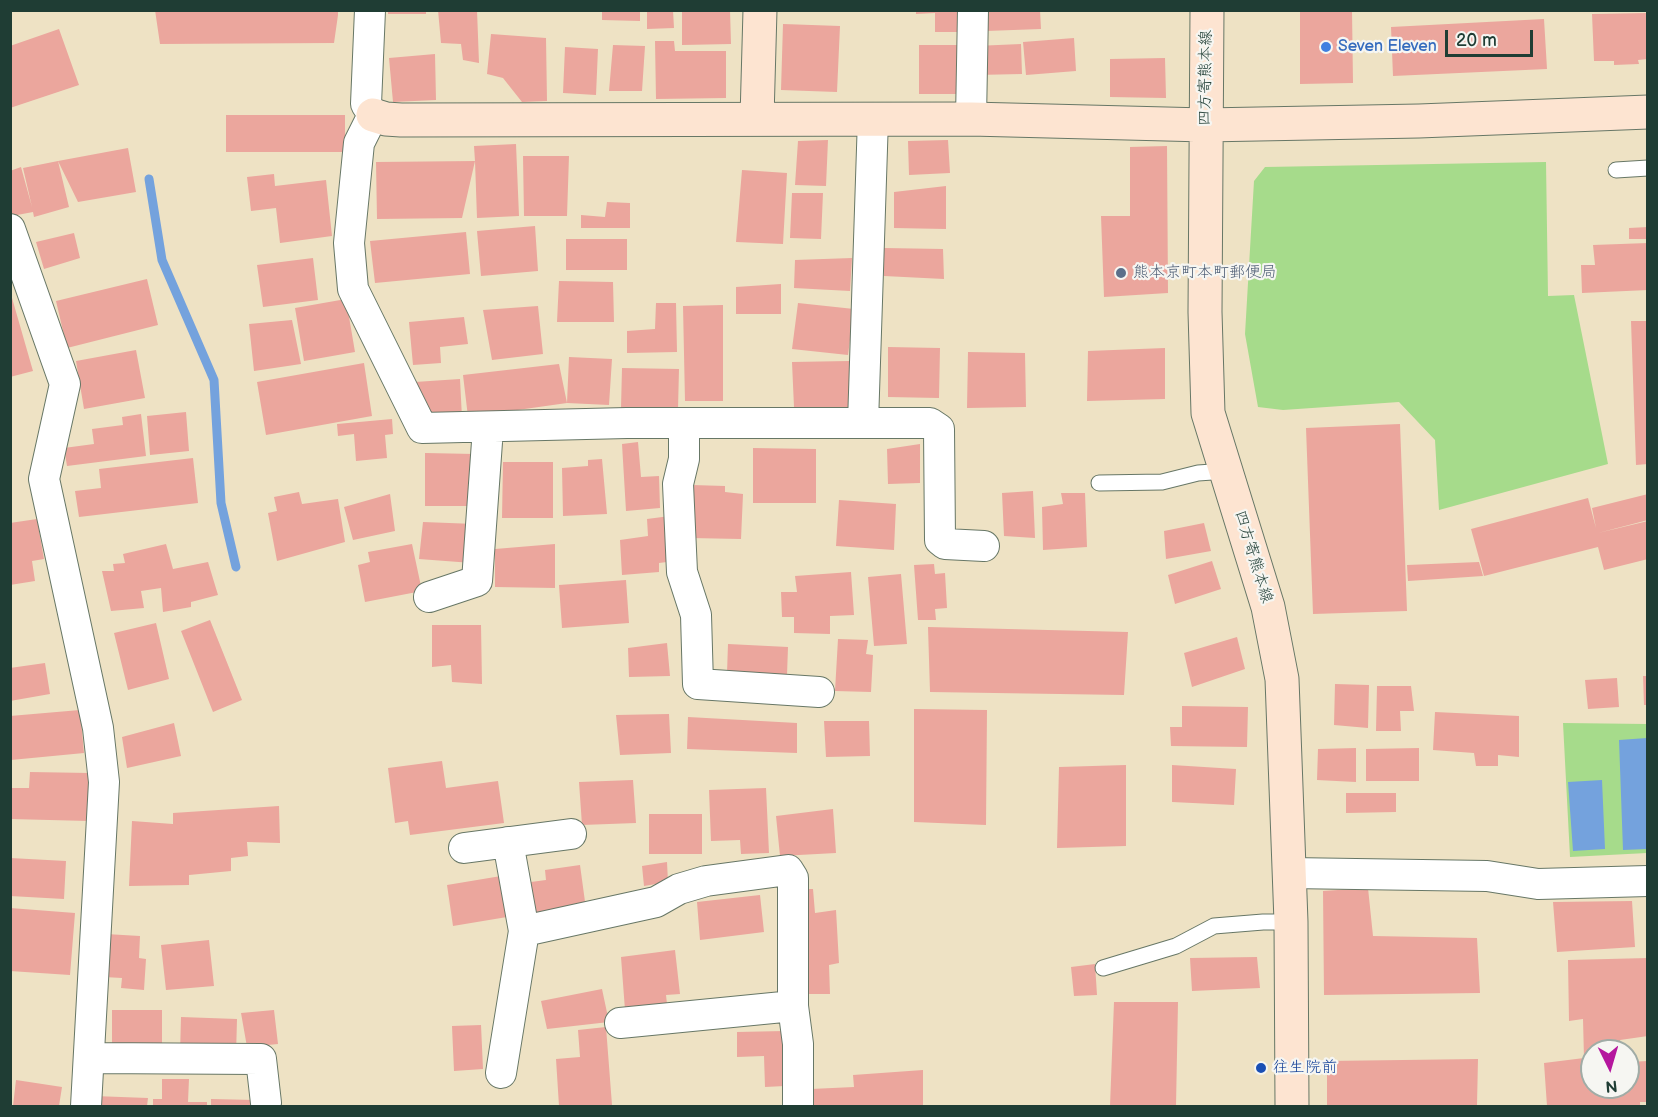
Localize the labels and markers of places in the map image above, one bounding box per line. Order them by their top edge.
place label: Seven Eleven [1338,37,1437,57]
marker: Seven Eleven [1319,40,1333,54]
place label: 熊本京町本町郵便局 [1133,263,1277,283]
marker: 熊本京町本町郵便局 [1114,266,1128,280]
place label: 往生院前 [1273,1058,1337,1078]
marker: 往生院前 [1254,1061,1268,1075]

